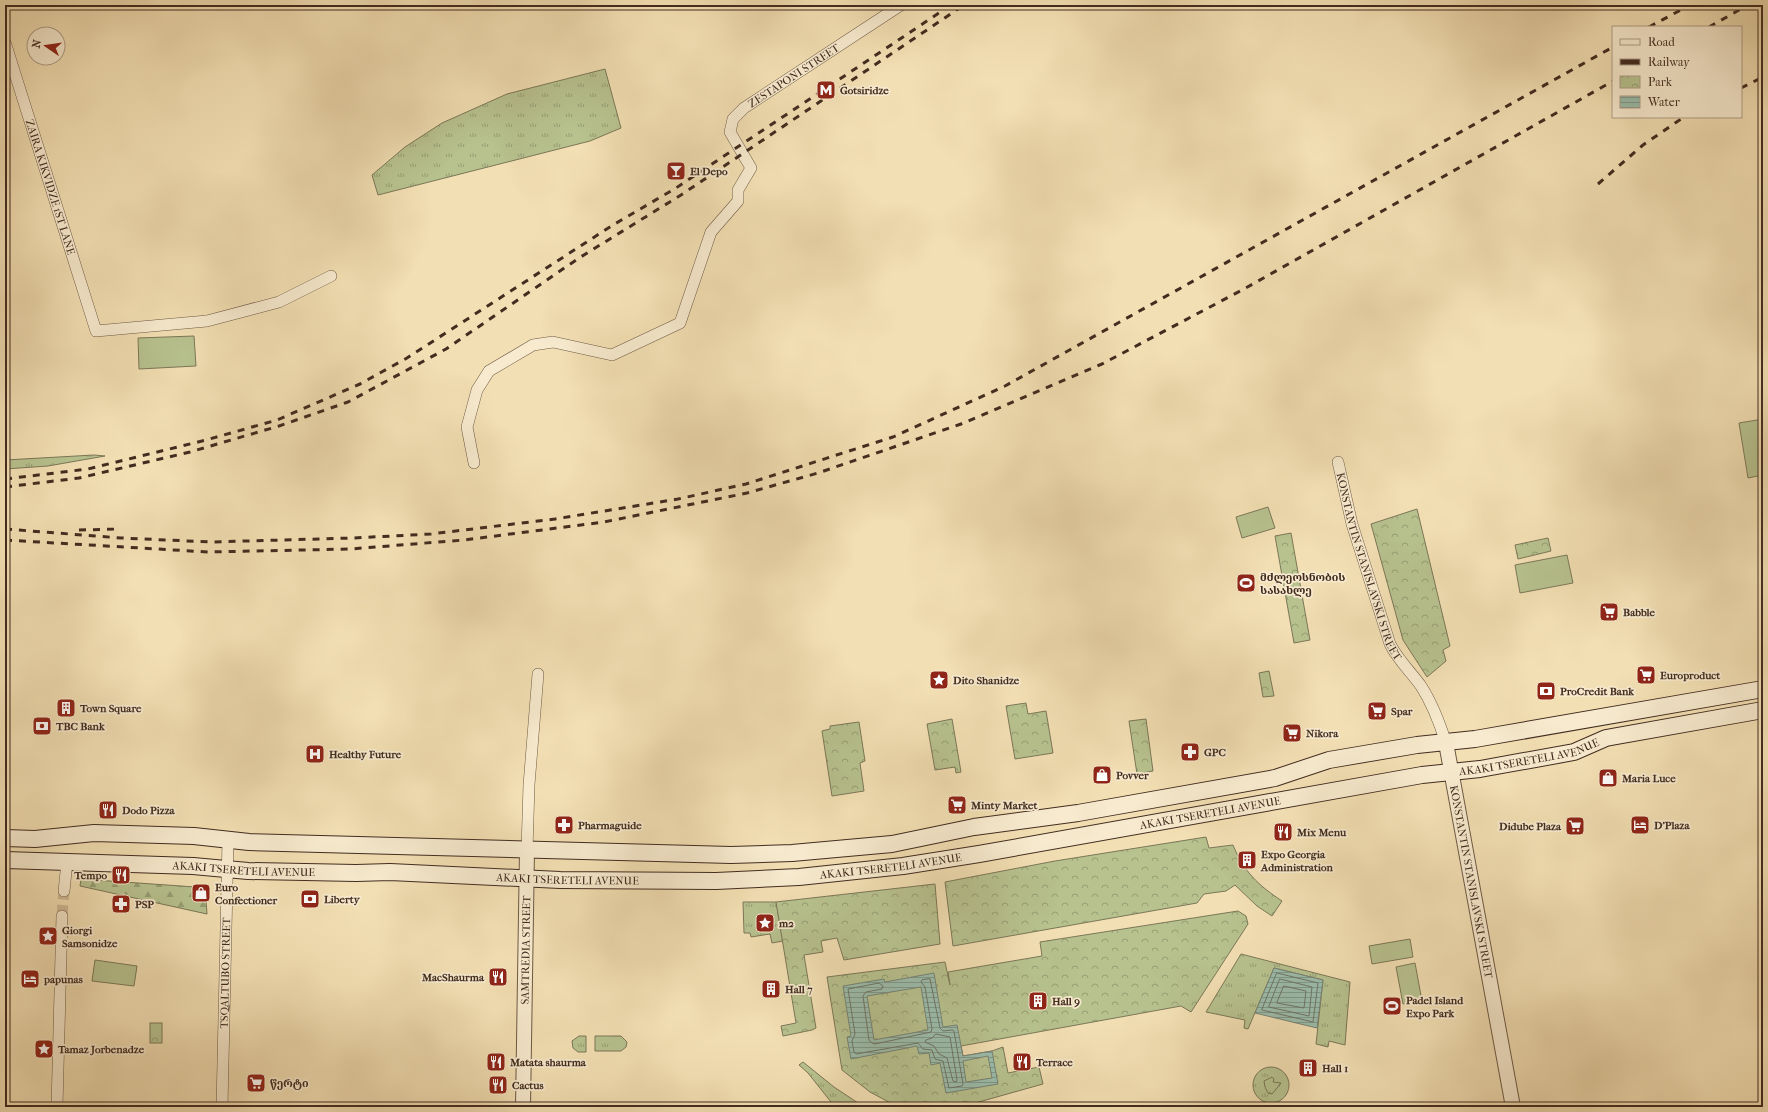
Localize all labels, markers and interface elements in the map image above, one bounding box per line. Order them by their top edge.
north arrow [26,26,66,66]
legend [1612,26,1742,118]
text: Road [1648,35,1675,49]
text: N [29,38,44,49]
street label: ZESTAPONI STREET [746,41,842,111]
text: Railway [1648,55,1690,69]
text: Park [1648,75,1673,89]
metro station icon: Gotsiridze [815,79,837,101]
place label: Gotsiridze [840,84,889,97]
text: Water [1647,95,1681,109]
street label: ZAIRA KIKVIDZE 1ST LANE [23,118,78,257]
bar icon: El Depo [665,160,687,182]
place label: El Depo [690,165,728,178]
street label: KONSTANTIN STANISLAVSKI STREET [1334,471,1405,663]
place label: მძლეოსნობის სასახლე [1260,571,1345,597]
sports icon: მძლეოსნობის სასახლე [1235,572,1257,594]
supermarket icon: Babble [1598,601,1620,623]
place label: Babble [1623,606,1656,619]
supermarket icon: Europroduct [1635,664,1657,686]
place icon: Dito Shanidze [928,669,950,691]
place label: Europroduct [1660,669,1721,682]
place label: Dito Shanidze [952,674,1020,687]
bank icon: ProCredit Bank [1535,680,1557,702]
place label: ProCredit Bank [1560,685,1634,698]
building icon: Town Square [55,697,77,719]
supermarket icon: Spar [1366,700,1388,722]
place label: Town Square [79,702,142,715]
place label: Spar [1391,705,1413,718]
bank icon: TBC Bank [31,715,53,737]
place label: TBC Bank [55,720,105,733]
supermarket icon: Nikora [1281,722,1303,744]
place label: Nikora [1306,727,1339,740]
street label: AKAKI TSERETELI AVENUE [1458,736,1601,778]
pharmacy icon: GPC [1179,741,1201,763]
hospital icon: Healthy Future [304,743,326,765]
place label: GPC [1204,746,1226,759]
place label: Healthy Future [329,748,402,761]
shop icon: Povver [1091,764,1113,786]
shop icon: Maria Luce [1597,767,1619,789]
place label: Povver [1116,769,1149,782]
place label: Maria Luce [1621,772,1676,785]
street label: KONSTANTIN STANISLAVSKI STREET [1447,784,1495,980]
supermarket icon: Minty Market [946,794,968,816]
street label: AKAKI TSERETELI AVENUE [1138,794,1282,832]
restaurant icon: Dodo Pizza [97,799,119,821]
place label: Minty Market [970,799,1038,812]
place label: Dodo Pizza [121,804,176,817]
pharmacy icon: Pharmaguide [553,814,575,836]
hotel icon: D'Plaza [1629,814,1651,836]
supermarket icon: Didube Plaza [1564,815,1586,837]
place label: Pharmaguide [578,819,642,832]
place label: D'Plaza [1653,819,1690,832]
place label: Didube Plaza [1498,820,1562,833]
restaurant icon: Mix Menu [1272,821,1294,843]
place label: Mix Menu [1296,826,1347,839]
place label: Expo Georgia Administration [1260,848,1334,874]
building icon: Expo Georgia Administration [1236,849,1258,871]
street label: AKAKI TSERETELI AVENUE [818,851,963,882]
street label: AKAKI TSERETELI AVENUE [171,859,316,879]
restaurant icon: Tempo [110,864,132,886]
place label: Tempo [73,869,107,882]
street label: AKAKI TSERETELI AVENUE [495,871,639,888]
place label: Euro Confectioner [215,881,277,907]
shop icon: Euro Confectioner [190,882,212,904]
bank icon: Liberty [299,888,321,910]
pharmacy icon: PSP [110,893,132,915]
place label: Liberty [324,893,361,906]
street label: SAMTREDIA STREET [519,895,533,1005]
place label: PSP [135,898,154,911]
place icon: m2 [754,912,776,934]
street label: TSQALTUBO STREET [218,917,233,1029]
place label: m2 [778,917,794,930]
place label: Giorgi Samsonidze [62,924,118,950]
place icon: Giorgi Samsonidze [37,925,59,947]
restaurant icon: MacShaurma [487,966,509,988]
hotel icon: papunas [19,968,41,990]
place label: MacShaurma [421,971,485,984]
place label: papunas [43,973,83,986]
building icon: Hall 7 [760,978,782,1000]
place label: Hall 7 [785,983,813,996]
building icon: Hall 9 [1027,990,1049,1012]
place label: Padel Island Expo Park [1406,994,1464,1020]
place label: Hall 9 [1052,995,1080,1008]
sports icon: Padel Island Expo Park [1381,995,1403,1017]
place icon: Tamaz Jorbenadze [33,1038,55,1060]
place label: Tamaz Jorbenadze [57,1043,145,1056]
restaurant icon: Matata shaurma [485,1051,507,1073]
restaurant icon: Terrace [1011,1051,1033,1073]
place label: Matata shaurma [509,1056,587,1069]
place label: Terrace [1035,1056,1073,1069]
building icon: Hall 1 [1297,1057,1319,1079]
place label: Hall 1 [1322,1062,1348,1075]
supermarket icon: წერტი [245,1072,267,1094]
restaurant icon: Cactus [487,1074,509,1096]
place label: წერტი [270,1077,309,1090]
place label: Cactus [512,1079,544,1092]

